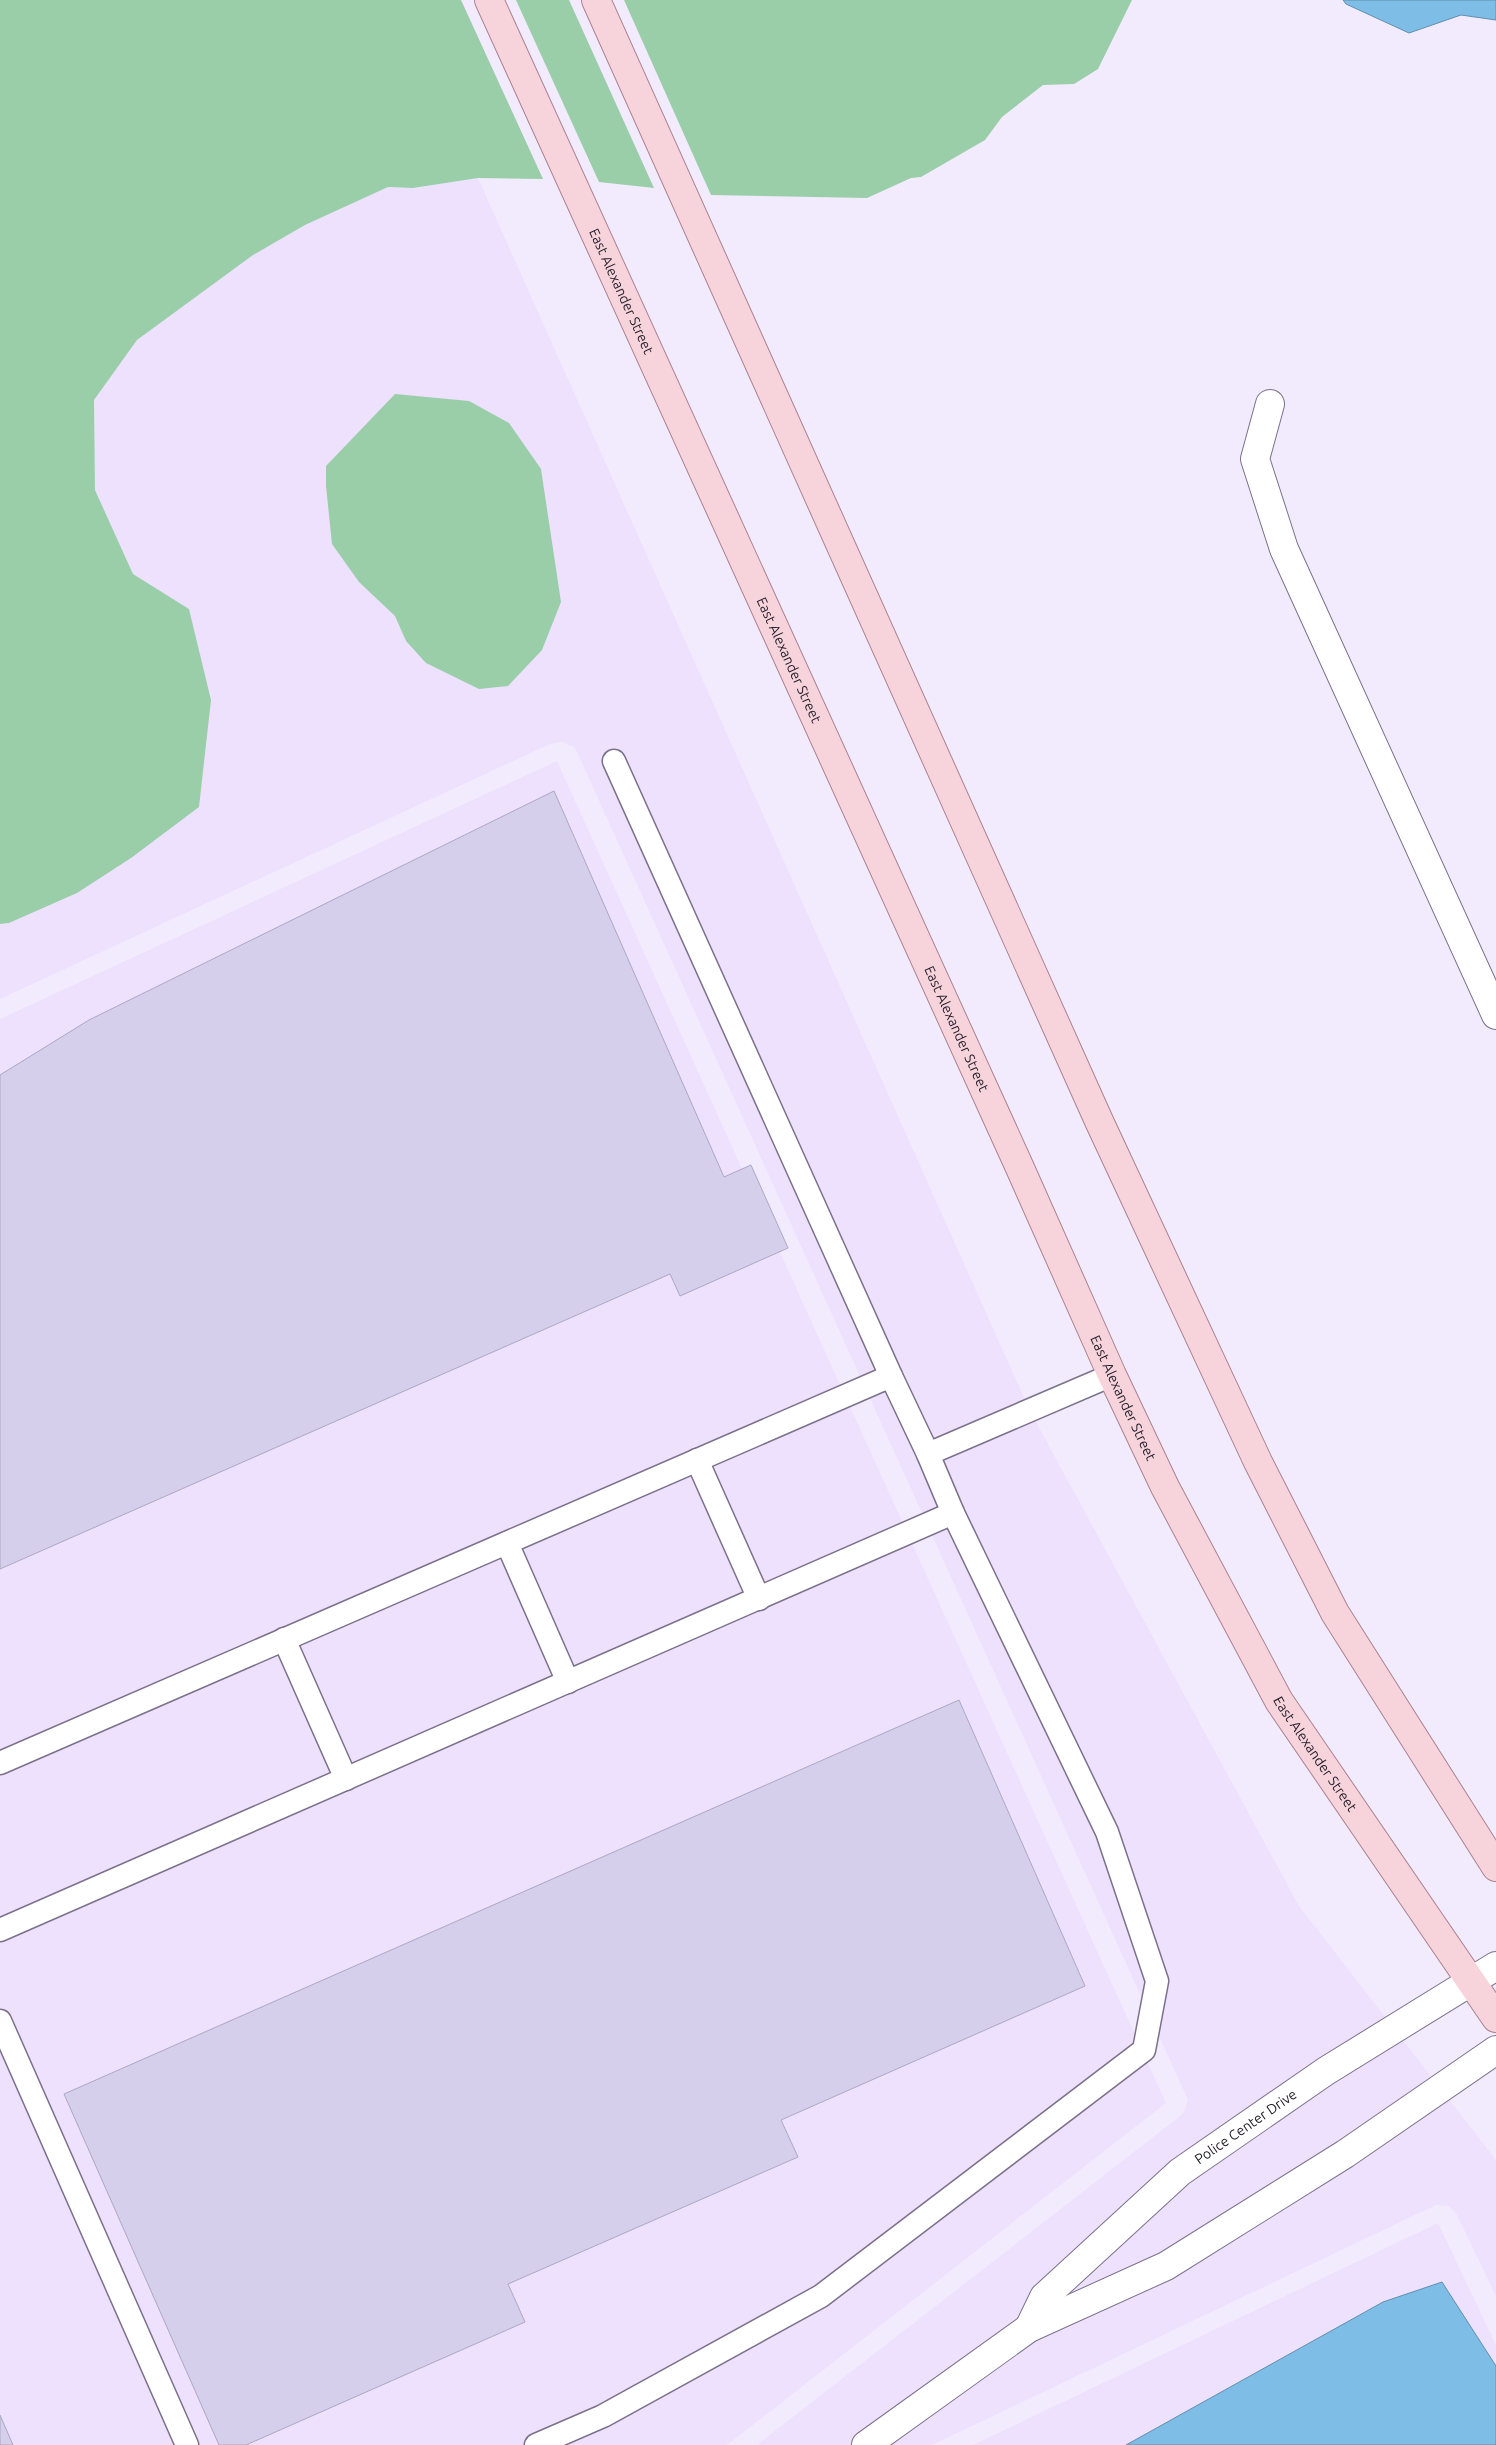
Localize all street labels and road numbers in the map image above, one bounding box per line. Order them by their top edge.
street label: East Alexander Street [586,226,657,357]
street label: East Alexander Street [754,595,825,726]
street label: East Alexander Street [921,963,992,1094]
street label: East Alexander Street [1087,1333,1159,1463]
street label: East Alexander Street [1270,1694,1361,1815]
street label: Police Center Drive [1192,2086,1300,2167]

